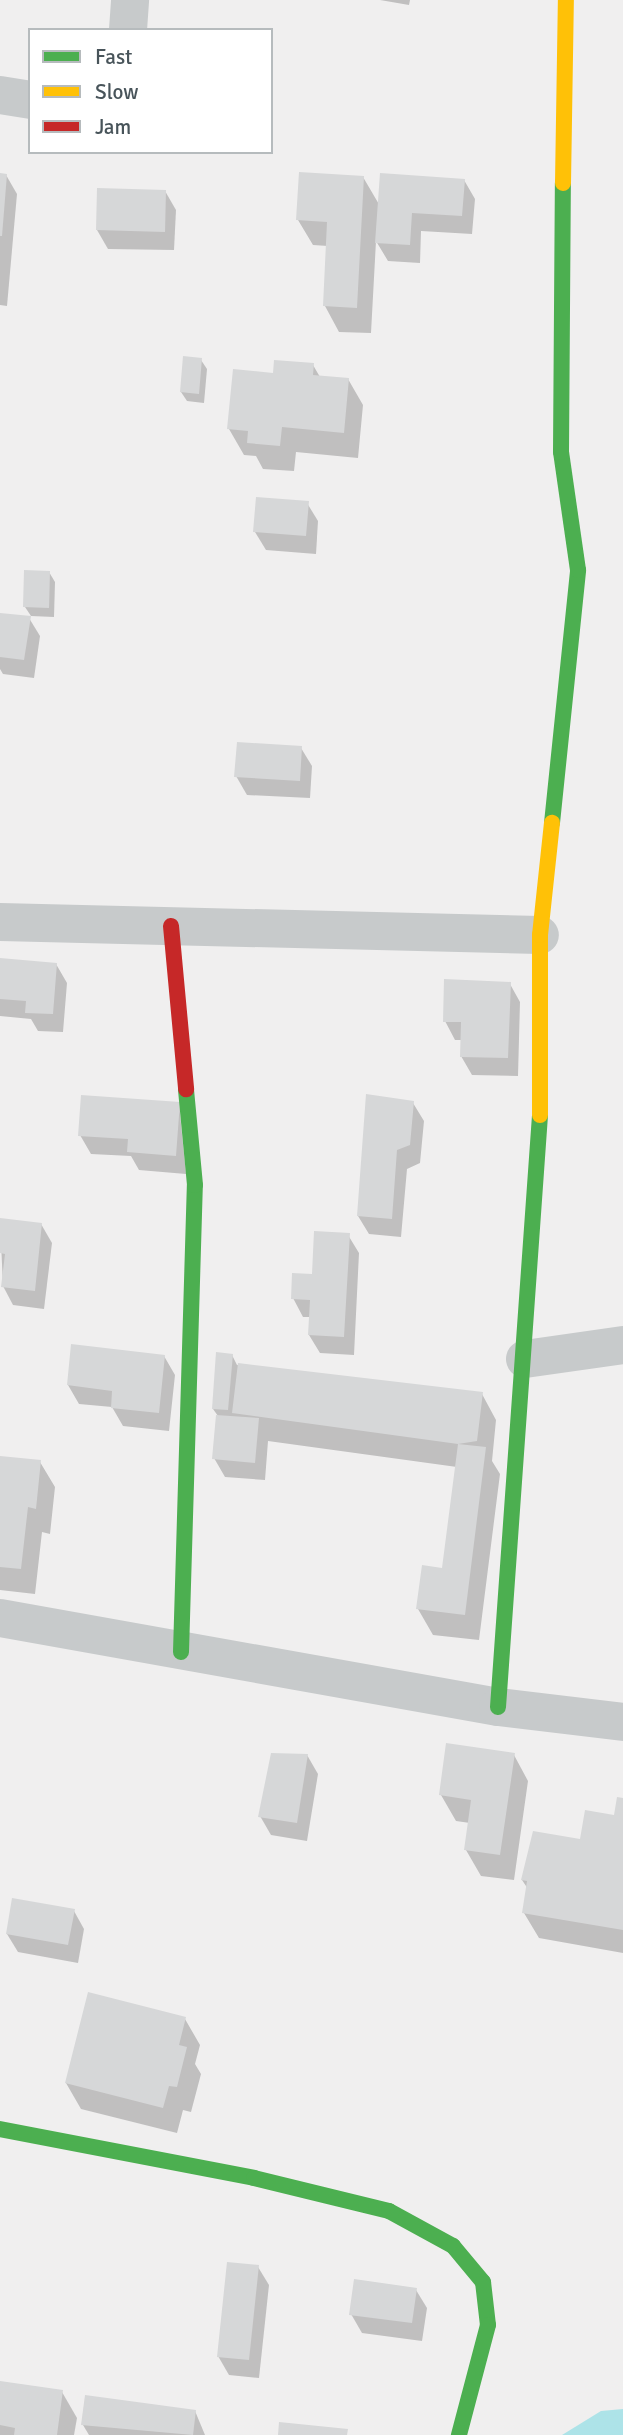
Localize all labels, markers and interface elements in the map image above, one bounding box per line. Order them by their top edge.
legend [28,28,273,154]
text: Fast [95,44,132,70]
text: Slow [95,79,139,105]
text: Jam [95,114,131,140]

